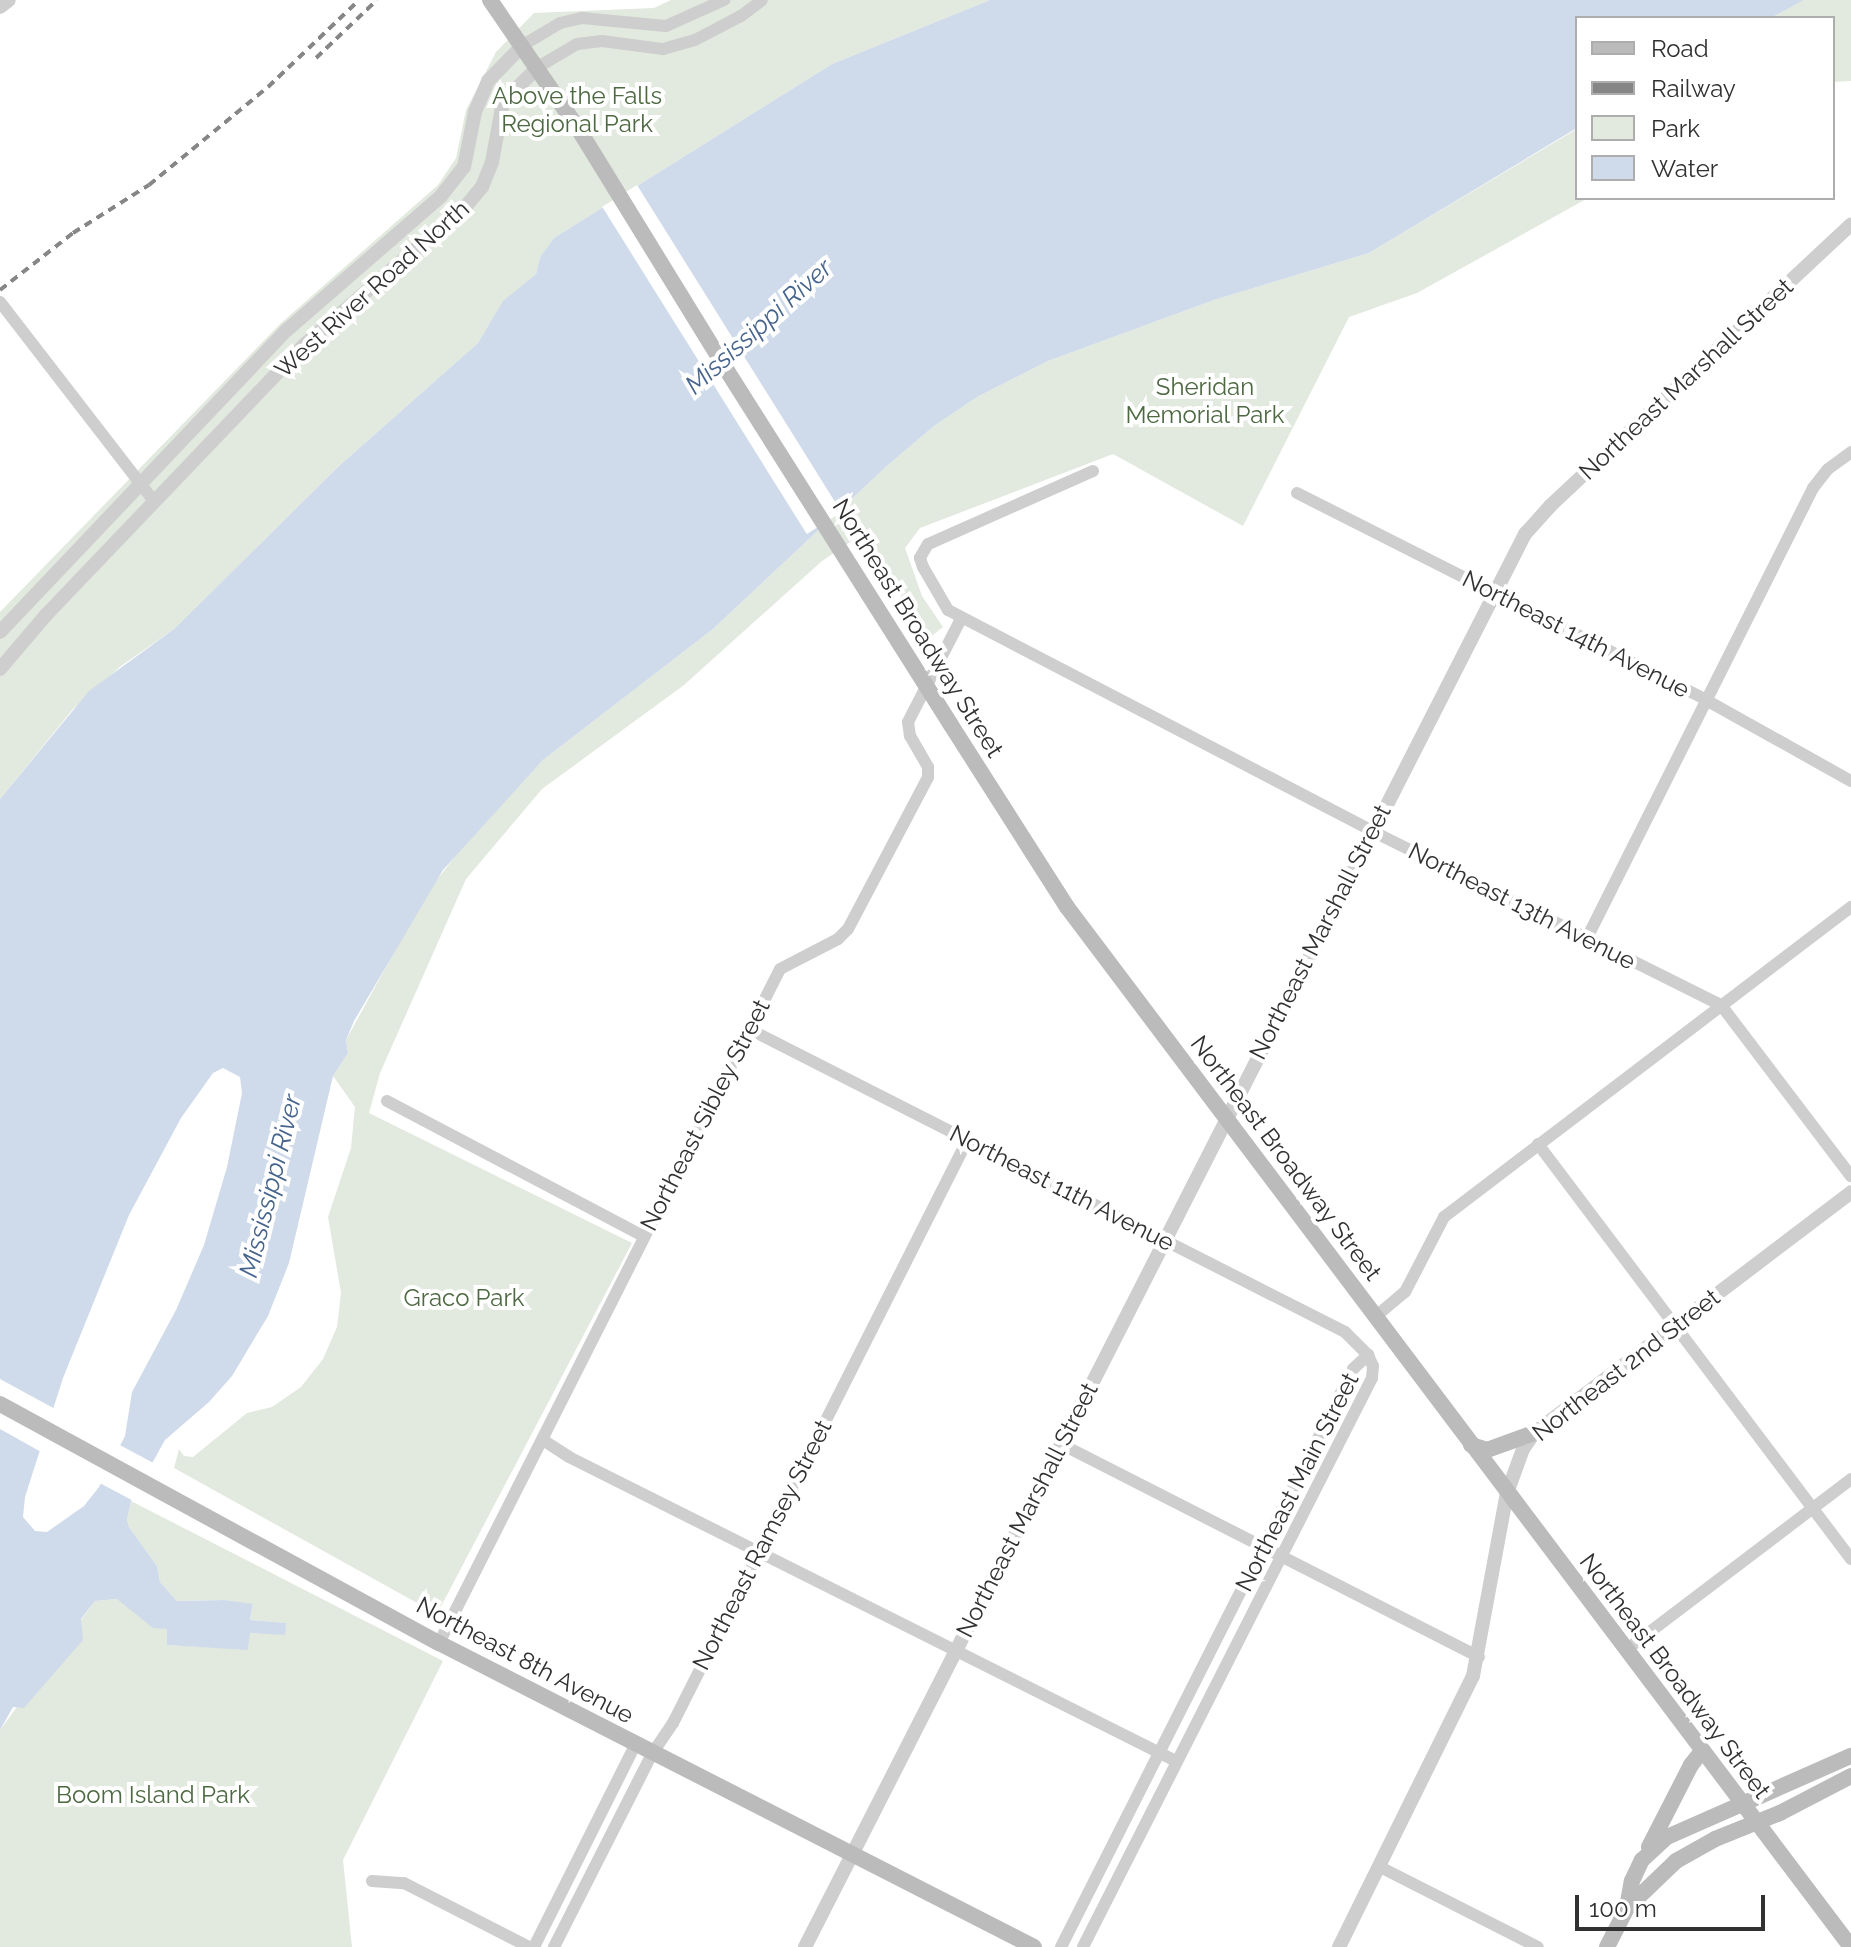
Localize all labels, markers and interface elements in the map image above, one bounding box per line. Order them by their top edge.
legend [1575,16,1835,200]
text: Road [1651,34,1709,63]
text: Railway [1651,74,1736,103]
park label: Above the Falls Regional Park [492,82,662,138]
text: Park [1651,114,1700,143]
text: Water [1651,154,1718,183]
street label: West River Road North [269,194,475,384]
water label: Mississippi River [679,253,839,401]
street label: Northeast Marshall Street [1573,272,1799,486]
park label: Sheridan Memorial Park [1125,373,1285,429]
street label: Northeast Broadway Street [826,493,1010,763]
street label: Northeast 14th Avenue [1457,564,1695,704]
street label: Northeast Marshall Street [1243,799,1397,1065]
street label: Northeast 13th Avenue [1403,836,1641,976]
street label: Northeast Sibley Street [634,994,776,1236]
street label: Northeast Broadway Street [1184,1030,1388,1286]
water label: Mississippi River [233,1091,309,1281]
street label: Northeast 11th Avenue [945,1119,1179,1257]
street label: Northeast 2nd Street [1526,1283,1726,1447]
park label: Graco Park [403,1284,525,1312]
street label: Northeast Main Street [1229,1368,1365,1596]
street label: Northeast Marshall Street [950,1377,1104,1643]
street label: Northeast Ramsey Street [686,1415,838,1675]
street label: Northeast Broadway Street [1573,1548,1777,1804]
street label: Northeast 8th Avenue [411,1590,639,1730]
park label: Boom Island Park [56,1781,250,1809]
scale bar [1579,1879,1769,1929]
text: 100 m [1589,1894,1657,1923]

